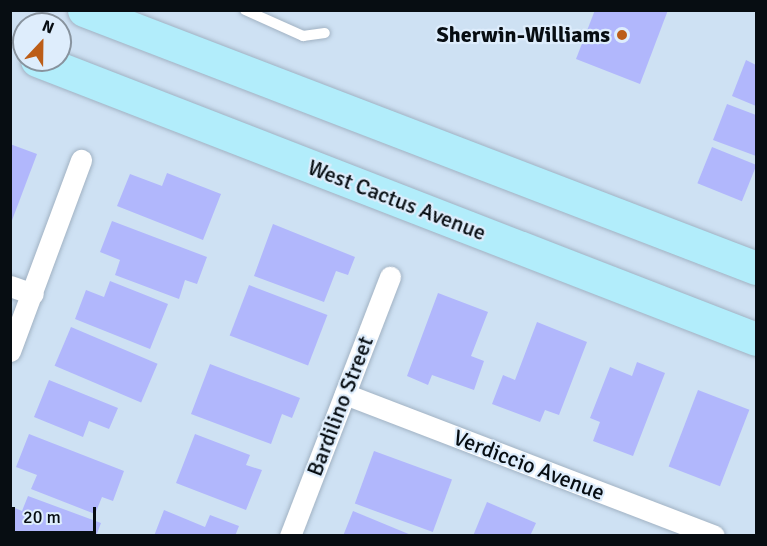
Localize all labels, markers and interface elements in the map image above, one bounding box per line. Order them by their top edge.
north arrow [12,12,72,72]
text: N [39,16,57,39]
place label: Sherwin-Williams [437,22,610,48]
marker: Sherwin-Williams [615,28,629,42]
street label: West Cactus Avenue [304,154,490,246]
street label: Bardilino Street [301,332,379,480]
street label: Verdiccio Avenue [450,424,608,506]
scale bar [15,495,99,533]
text: 20 m [23,506,61,528]

